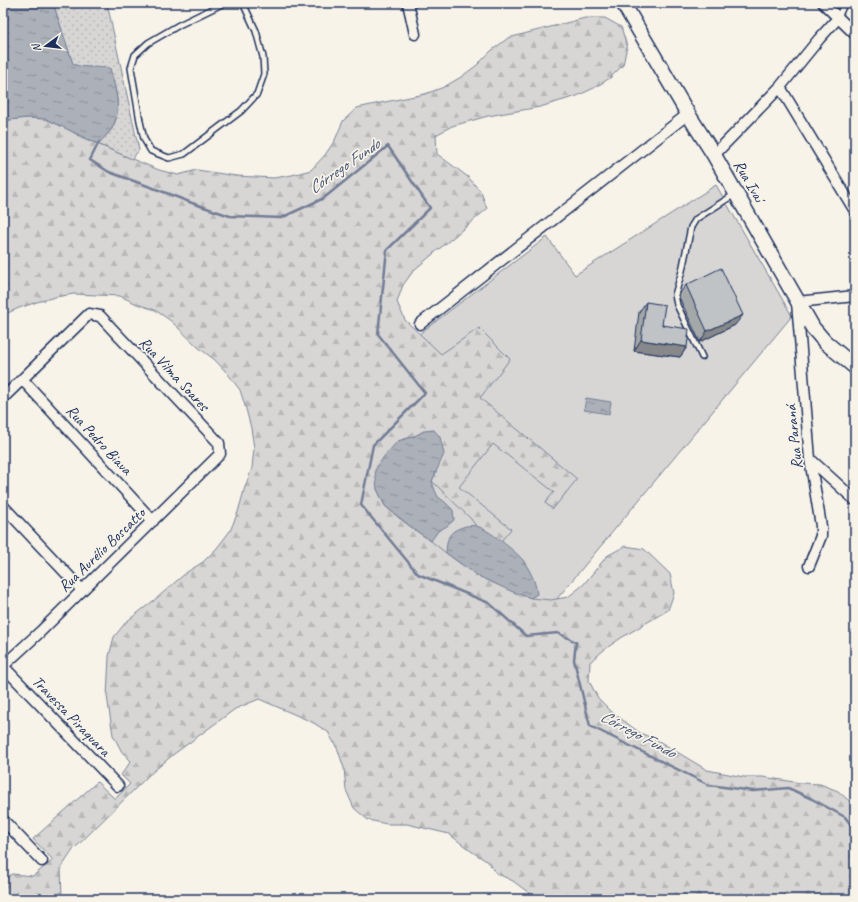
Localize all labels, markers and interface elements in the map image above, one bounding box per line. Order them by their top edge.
north arrow [26,26,66,66]
text: N [28,41,44,54]
water label: Córrego Fundo [304,132,386,198]
street label: Rua Ivaí [729,156,770,208]
street label: Rua Vilma Soares [135,333,214,416]
street label: Rua Pedro Biava [62,401,137,480]
street label: Rua Paraná [780,402,807,470]
street label: Rua Aurélio Boscatto [54,502,151,596]
street label: Travessa Piraquara [28,671,116,762]
water label: Córrego Fundo [597,705,682,764]

